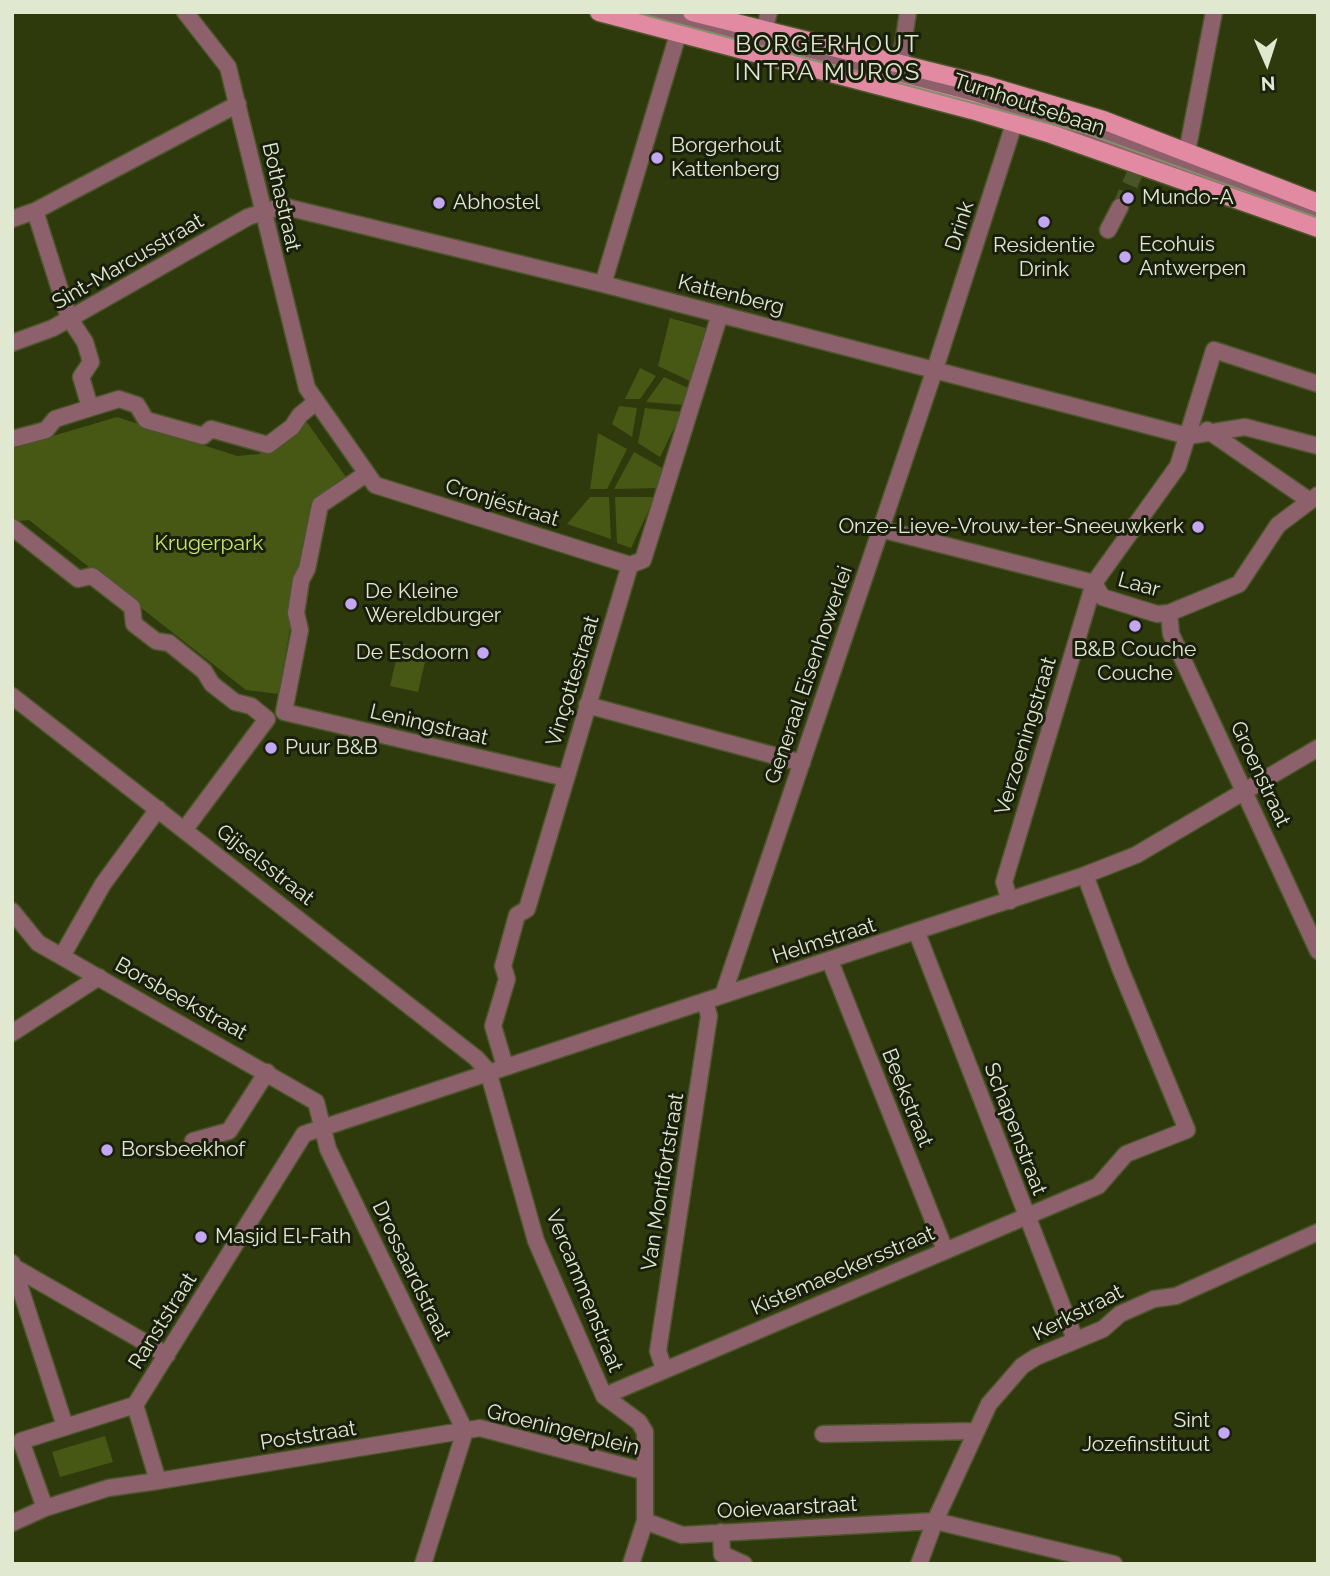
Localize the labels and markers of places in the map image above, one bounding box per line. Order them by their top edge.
place label: Borgerhout Kattenberg [671,133,781,183]
marker: Borgerhout Kattenberg [649,150,665,166]
place label: Mundo-A [1142,185,1234,211]
place label: Abhostel [453,190,540,216]
marker: Mundo-A [1120,190,1136,206]
marker: Abhostel [431,195,447,211]
marker: Residentie Drink [1036,214,1052,230]
place label: Ecohuis Antwerpen [1139,232,1246,282]
place label: Residentie Drink [993,233,1095,283]
marker: Ecohuis Antwerpen [1117,249,1133,265]
place label: Onze-Lieve-Vrouw-ter-Sneeuwkerk [838,514,1184,540]
marker: Onze-Lieve-Vrouw-ter-Sneeuwkerk [1190,519,1206,535]
place label: De Kleine Wereldburger [365,579,501,629]
marker: De Kleine Wereldburger [343,596,359,612]
marker: B&B Couche Couche [1127,618,1143,634]
place label: B&B Couche Couche [1074,637,1196,687]
place label: De Esdoorn [356,640,469,666]
marker: De Esdoorn [475,645,491,661]
place label: Puur B&B [285,735,378,761]
marker: Puur B&B [263,740,279,756]
place label: Borsbeekhof [121,1137,245,1163]
marker: Borsbeekhof [99,1142,115,1158]
place label: Masjid El-Fath [215,1224,351,1250]
marker: Masjid El-Fath [193,1229,209,1245]
place label: Sint Jozefinstituut [1082,1408,1210,1458]
marker: Sint Jozefinstituut [1216,1425,1232,1441]

